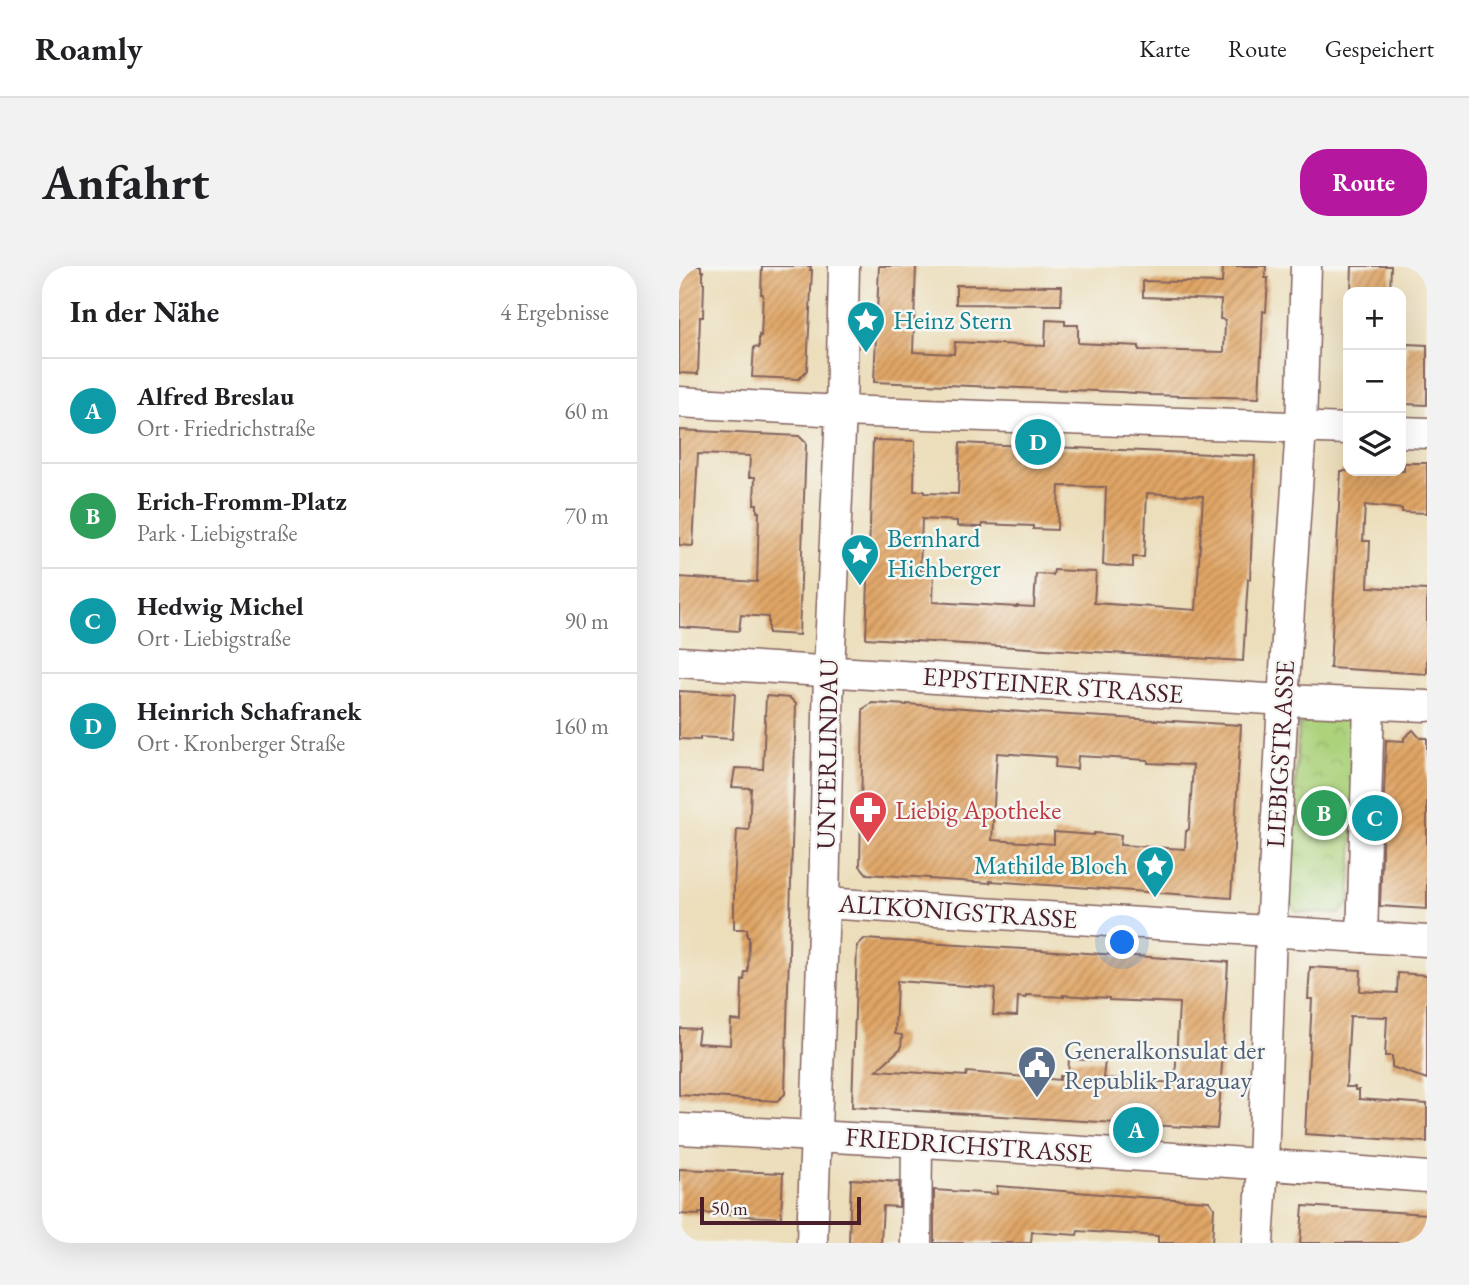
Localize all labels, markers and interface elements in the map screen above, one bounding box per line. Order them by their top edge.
text: Roamly [35,27,143,70]
text: Karte [1139,33,1190,64]
text: Route [1228,33,1287,64]
text: Gespeichert [1325,33,1434,64]
button: Route [1300,149,1427,216]
text: Anfahrt [42,150,209,214]
map controls [1343,287,1406,476]
button: + [1343,287,1406,350]
text: In der Nähe [70,292,219,331]
text: 4 Ergebnisse [500,297,609,327]
place icon: Heinz Stern [845,299,887,354]
place label: Heinz Stern [893,303,1012,337]
button: − [1343,350,1406,413]
text: Alfred Breslau [137,379,294,413]
text: A [85,396,101,426]
text: 60 m [564,396,609,426]
text: Ort · Friedrichstraße [137,413,315,443]
button: layers [1343,413,1406,476]
pin: D [1015,416,1061,468]
text: Erich-Fromm-Platz [137,484,347,518]
text: B [86,501,100,531]
text: 70 m [564,501,609,531]
text: Park · Liebigstraße [137,518,298,548]
place label: Bernhard Hichberger [887,521,1001,585]
place icon: Bernhard Hichberger [839,532,881,587]
text: Hedwig Michel [137,589,304,623]
text: C [85,606,101,636]
text: 90 m [564,606,609,636]
text: Ort · Liebigstraße [137,623,291,653]
street label: UNTERLINDAU [808,658,846,850]
street label: EPPSTEINER STRASSE [921,659,1185,711]
street label: LIEBIGSTRASSE [1258,659,1302,849]
text: Heinrich Schafranek [137,694,361,728]
text: D [84,711,102,741]
text: 160 m [553,711,609,741]
text: Ort · Kronberger Straße [137,728,345,758]
pin: B [1301,787,1347,839]
pharmacy icon: Liebig Apotheke [847,789,889,844]
pin: C [1352,792,1398,844]
place label: Liebig Apotheke [895,793,1061,827]
place icon: Mathilde Bloch [1134,844,1176,899]
place label: Mathilde Bloch [974,848,1128,882]
street label: ALTKÖNIGSTRASSE [836,886,1079,936]
your location [1105,925,1139,959]
place label: Generalkonsulat der Republik Paraguay [1064,1033,1265,1097]
public building icon: Generalkonsulat der Republik Paraguay [1016,1044,1058,1099]
pin: A [1113,1104,1159,1156]
street label: FRIEDRICHSTRASSE [844,1119,1094,1171]
scale bar [700,1194,861,1226]
text: 50 m [711,1196,748,1221]

